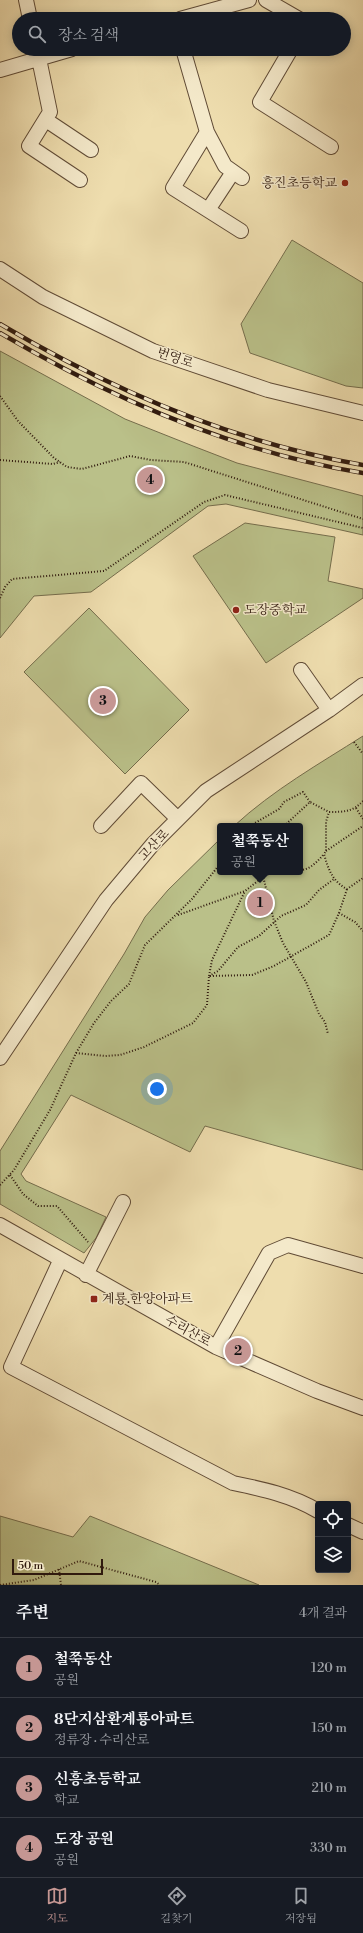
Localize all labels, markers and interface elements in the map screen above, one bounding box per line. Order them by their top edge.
search box [12,12,351,56]
icon: search [26,23,48,45]
text: 장소 검색 [58,26,119,45]
place label: 흥진초등학교 [262,175,337,191]
marker: 흥진초등학교 [340,178,350,188]
street label: 번영로 [155,344,196,372]
pin: 4 [137,465,163,495]
place label: 도장중학교 [244,602,307,618]
marker: 도장중학교 [231,605,241,615]
pin: 3 [90,686,116,716]
popup [217,823,303,875]
street label: 고산로 [135,825,173,864]
text: 철쭉동산 [231,832,289,851]
text: 공원 [231,854,256,870]
pin: 1 [247,888,273,918]
your location [147,1079,167,1099]
place label: 계룡.한양아파트 [102,1291,193,1307]
marker: 계룡.한양아파트 [89,1294,99,1304]
street label: 수리산로 [162,1312,214,1350]
pin: 2 [225,1336,251,1366]
map controls [315,1501,351,1573]
button: locate [315,1501,351,1537]
button: layers [315,1537,351,1573]
scale bar [12,1557,103,1576]
text: 50 m [18,1559,43,1573]
text: 주변 [16,1602,49,1624]
text: 4개 결과 [299,1605,347,1621]
text: 철쭉동산 [54,1650,112,1669]
text: 1 [26,1660,32,1676]
text: 120 m [311,1660,347,1676]
text: 공원 [54,1672,79,1688]
text: 8단지삼환계룡아파트 [54,1710,194,1729]
text: 2 [25,1720,33,1736]
text: 150 m [312,1720,347,1736]
text: 정류장 · 수리산로 [54,1732,149,1748]
text: 신흥초등학교 [54,1770,141,1789]
text: 3 [25,1780,33,1796]
text: 210 m [312,1780,347,1796]
text: 학교 [54,1792,79,1808]
text: 도장 공원 [54,1830,114,1849]
text: 4 [25,1840,33,1856]
text: 330 m [310,1840,347,1856]
text: 공원 [54,1852,79,1868]
tab: 지도 [46,1885,68,1926]
tab: 길찾기 [161,1885,193,1926]
tab: 저장됨 [285,1885,317,1926]

